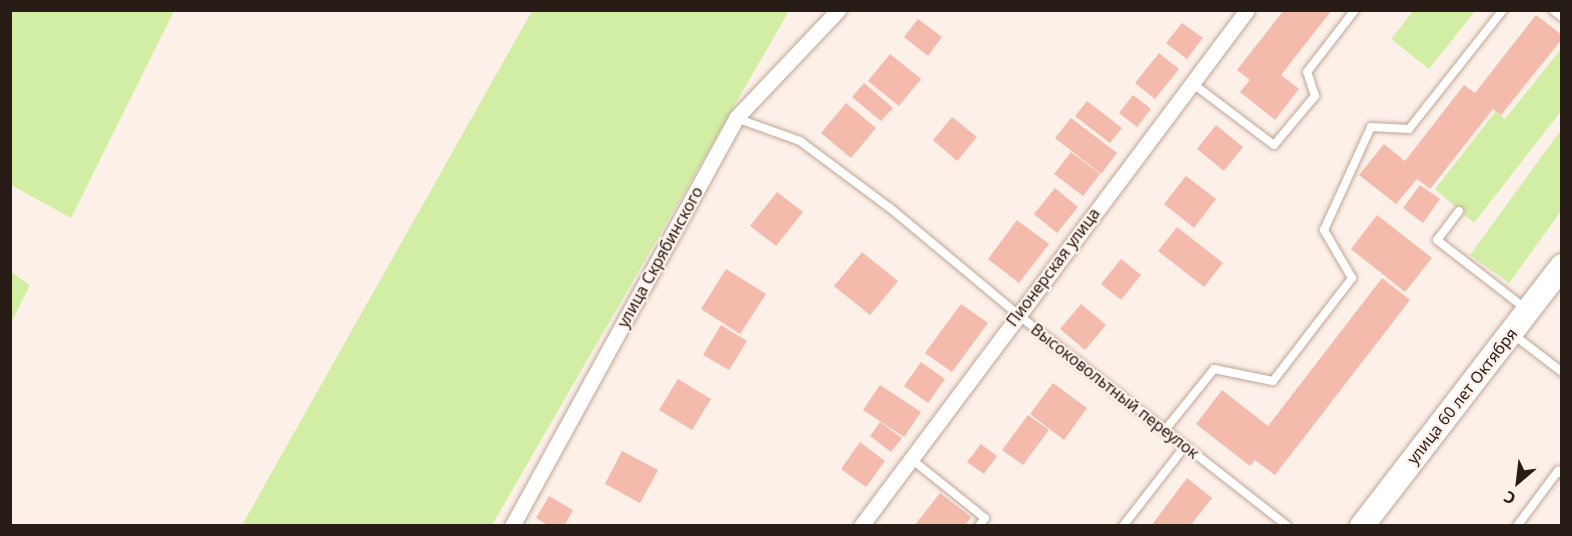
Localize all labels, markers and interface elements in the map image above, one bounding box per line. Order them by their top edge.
street label: улица Скрябинского [613,183,707,331]
street label: Пионерская улица [1002,204,1104,330]
street label: Высоковольтный переулок [1027,319,1203,463]
street label: улица 60 лет Октября [1403,324,1521,468]
north arrow [1488,452,1548,512]
text: С [1500,486,1519,510]

